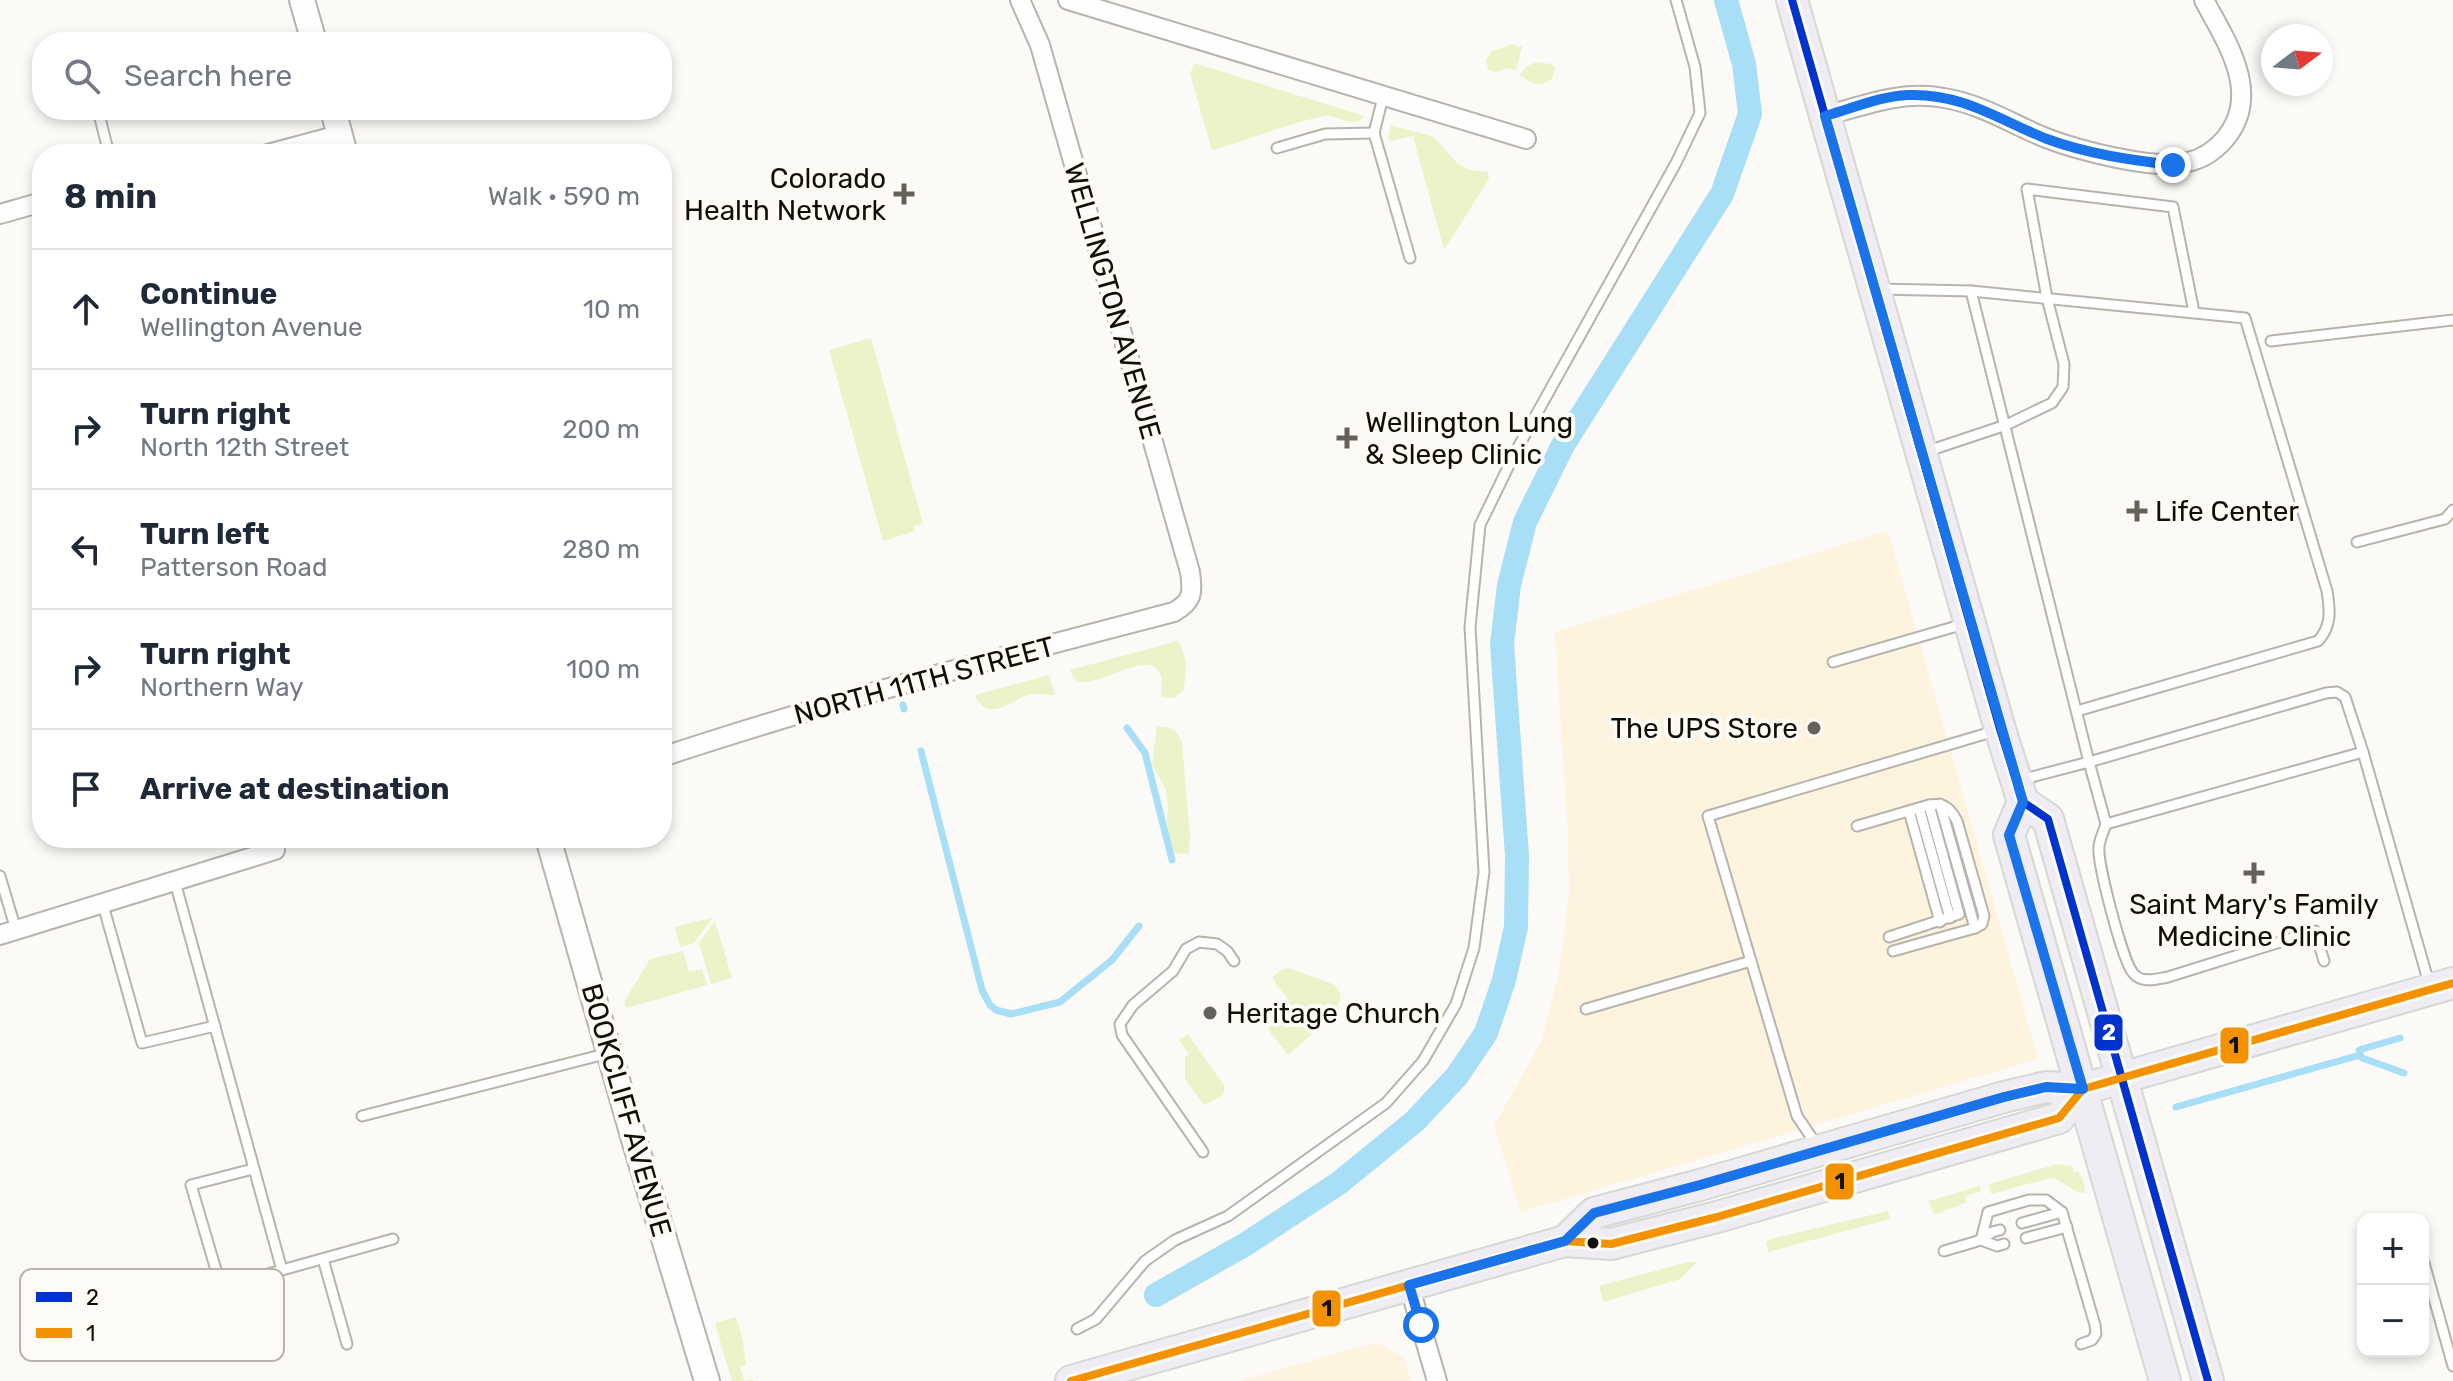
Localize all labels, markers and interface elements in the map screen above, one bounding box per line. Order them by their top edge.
north arrow [2261,24,2333,96]
search box [32,32,672,120]
icon: search [60,54,104,98]
text: Search here [124,58,292,94]
route end [2155,147,2191,183]
street label: WELLINGTON AVENUE [1057,159,1168,443]
place label: Colorado Health Network [684,162,887,227]
text: 8 min [64,176,157,217]
text: Walk · 590 m [488,181,640,212]
marker: Colorado Health Network [893,183,915,205]
text: Continue [140,276,277,312]
icon: ahead [64,287,108,331]
text: 10 m [583,294,640,325]
text: Wellington Avenue [140,312,363,343]
text: Turn right [140,396,291,432]
place label: Wellington Lung & Sleep Clinic [1365,406,1573,471]
icon: right [64,407,108,451]
text: 200 m [562,414,640,445]
marker: Wellington Lung & Sleep Clinic [1336,427,1358,449]
text: North 12th Street [140,432,349,463]
place label: Life Center [2155,495,2299,528]
marker: Life Center [2126,500,2148,522]
text: Turn left [140,516,270,552]
icon: left [64,527,108,571]
text: 280 m [562,534,640,565]
text: Patterson Road [140,552,327,583]
street label: NORTH 11TH STREET [790,630,1058,731]
text: Turn right [140,636,291,672]
icon: right [64,647,108,691]
text: 100 m [566,654,640,685]
text: Northern Way [140,672,304,703]
place label: The UPS Store [1610,712,1798,745]
marker: The UPS Store [1805,719,1823,737]
icon: arrive [64,767,108,811]
text: Arrive at destination [140,771,450,807]
marker: Saint Mary's Family Medicine Clinic [2243,862,2265,884]
place label: Saint Mary's Family Medicine Clinic [2129,888,2379,953]
street label: BOOKCLIFF AVENUE [575,980,678,1240]
place label: Heritage Church [1226,997,1440,1030]
marker: Heritage Church [1201,1004,1219,1022]
line badge: 2 [2093,1013,2124,1052]
text: 2 [2102,1019,2116,1046]
line badge: 1 [2219,1026,2250,1065]
text: 1 [2229,1032,2239,1059]
line badge: 1 [1824,1162,1855,1201]
text: 1 [1835,1168,1845,1195]
map controls [2357,1213,2429,1357]
button: + [2357,1213,2429,1285]
unlabelled marker [1585,1235,1601,1251]
legend [20,1269,284,1361]
text: 2 [86,1284,99,1311]
button: − [2357,1285,2429,1357]
line badge: 1 [1311,1289,1342,1328]
text: 1 [1322,1295,1332,1322]
route start [1403,1307,1439,1343]
text: 1 [86,1320,95,1347]

